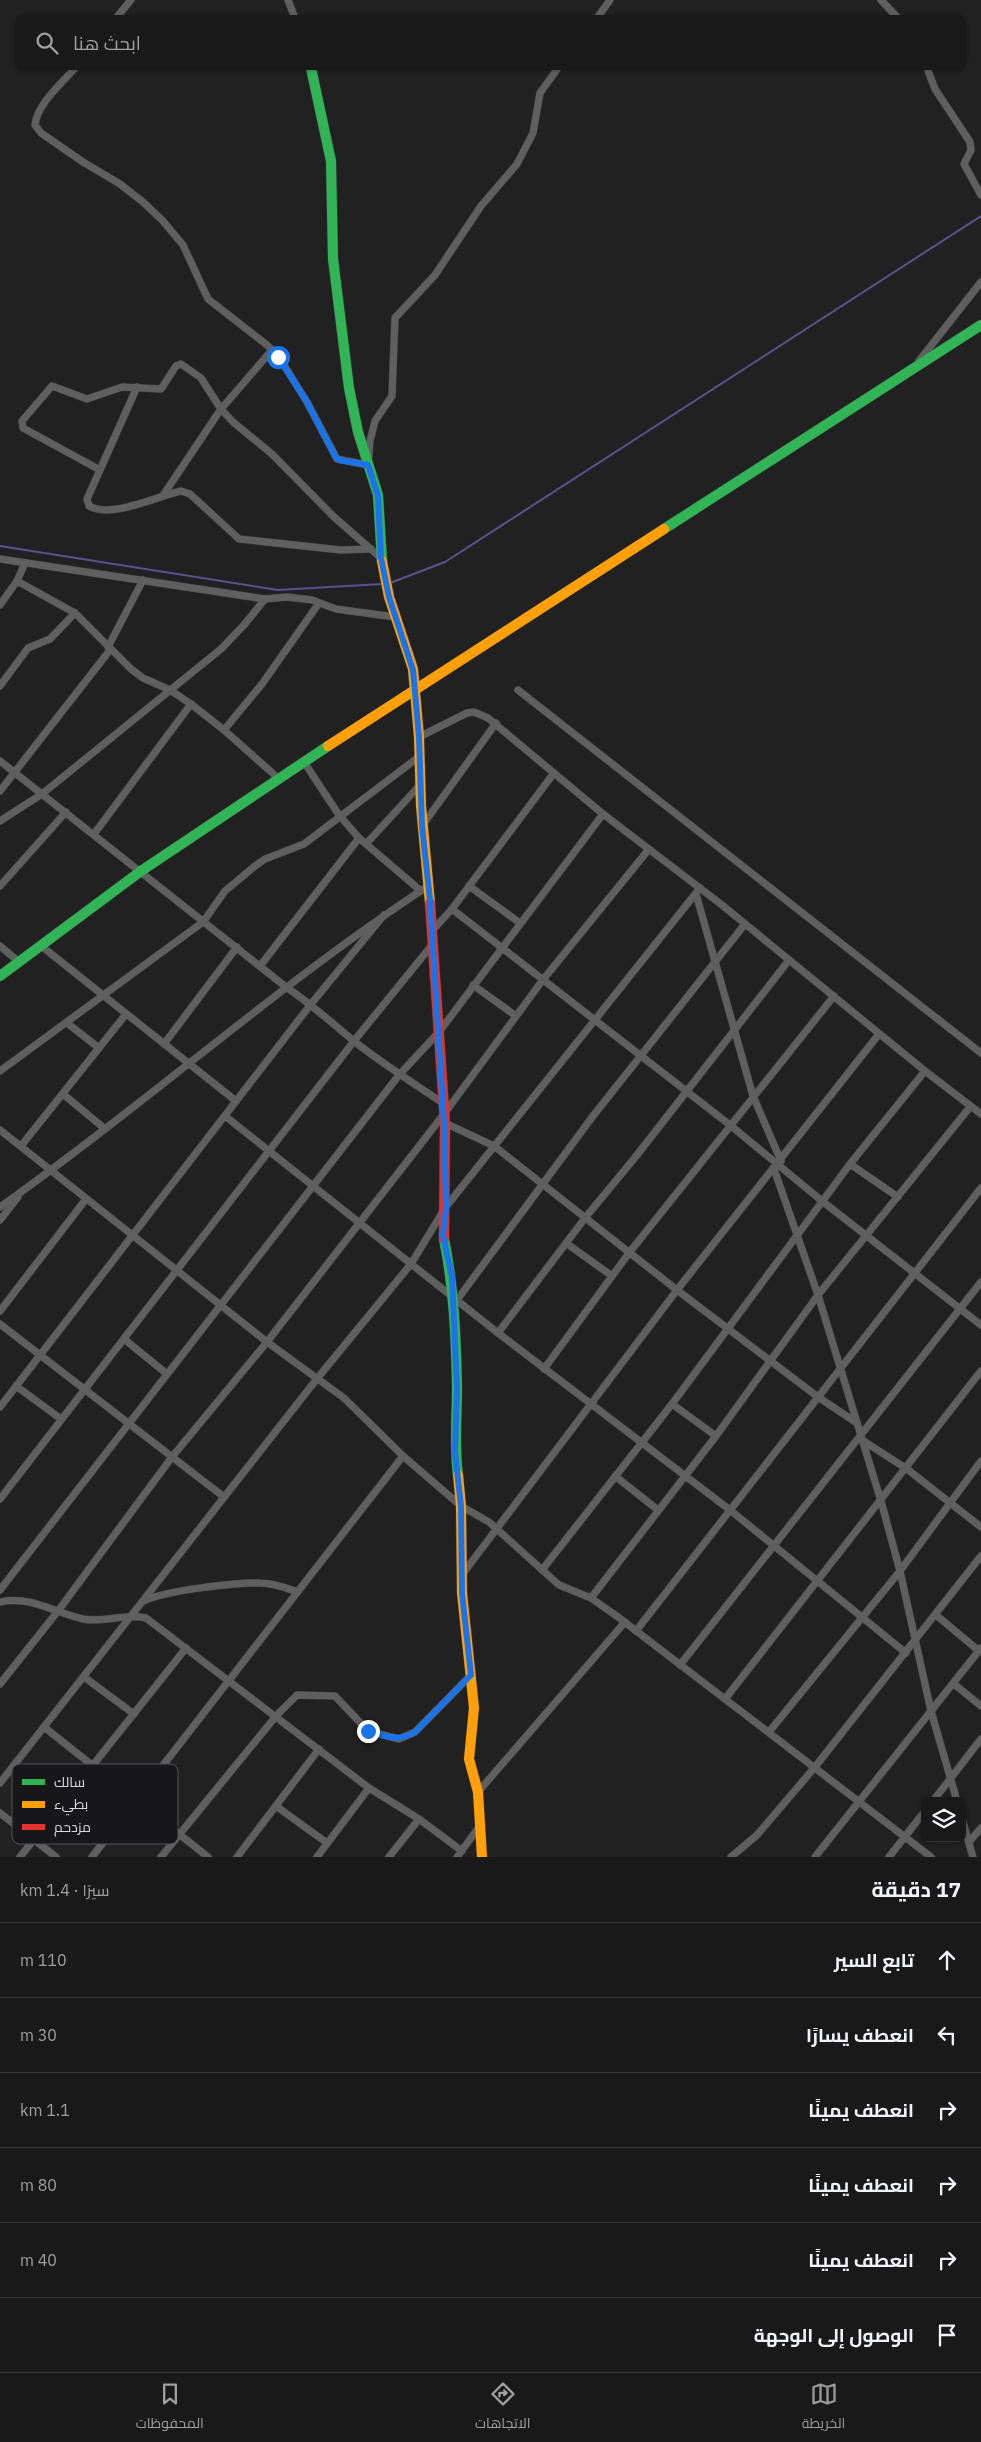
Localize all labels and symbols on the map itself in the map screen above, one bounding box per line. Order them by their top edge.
route start [267,346,290,369]
route end [357,1720,380,1743]
legend [12,1764,178,1844]
text: سالك [54,1773,85,1791]
text: بطيء [54,1795,88,1816]
text: مزدحم [54,1818,91,1837]

